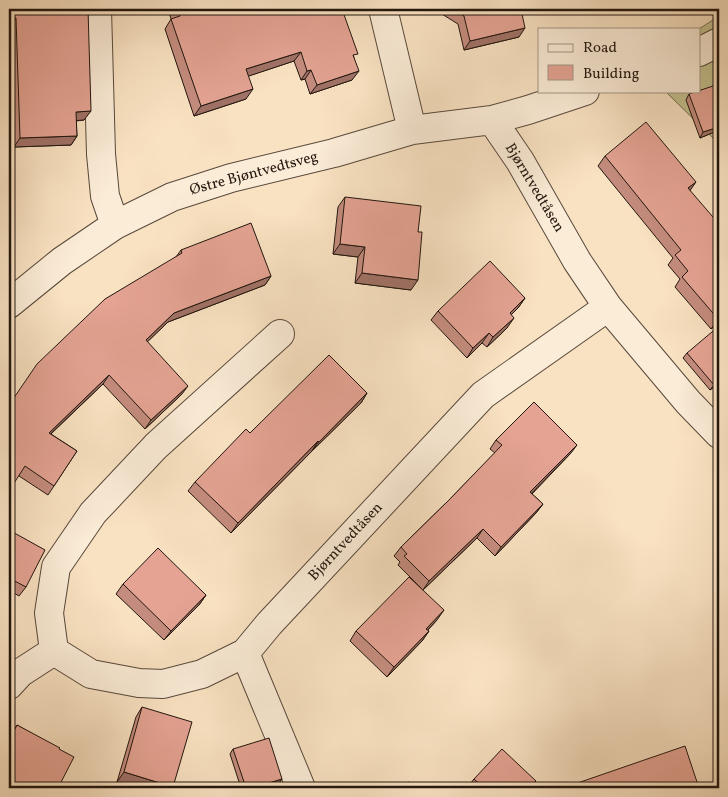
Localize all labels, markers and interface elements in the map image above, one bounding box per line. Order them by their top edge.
legend [538,28,700,92]
text: Road [583,38,617,59]
text: Building [583,64,640,85]
street label: Bjørntvedtåsen [499,139,569,237]
street label: Østre Bjøntvedtsveg [187,147,321,201]
street label: Bjørntvedtåsen [304,498,388,586]

